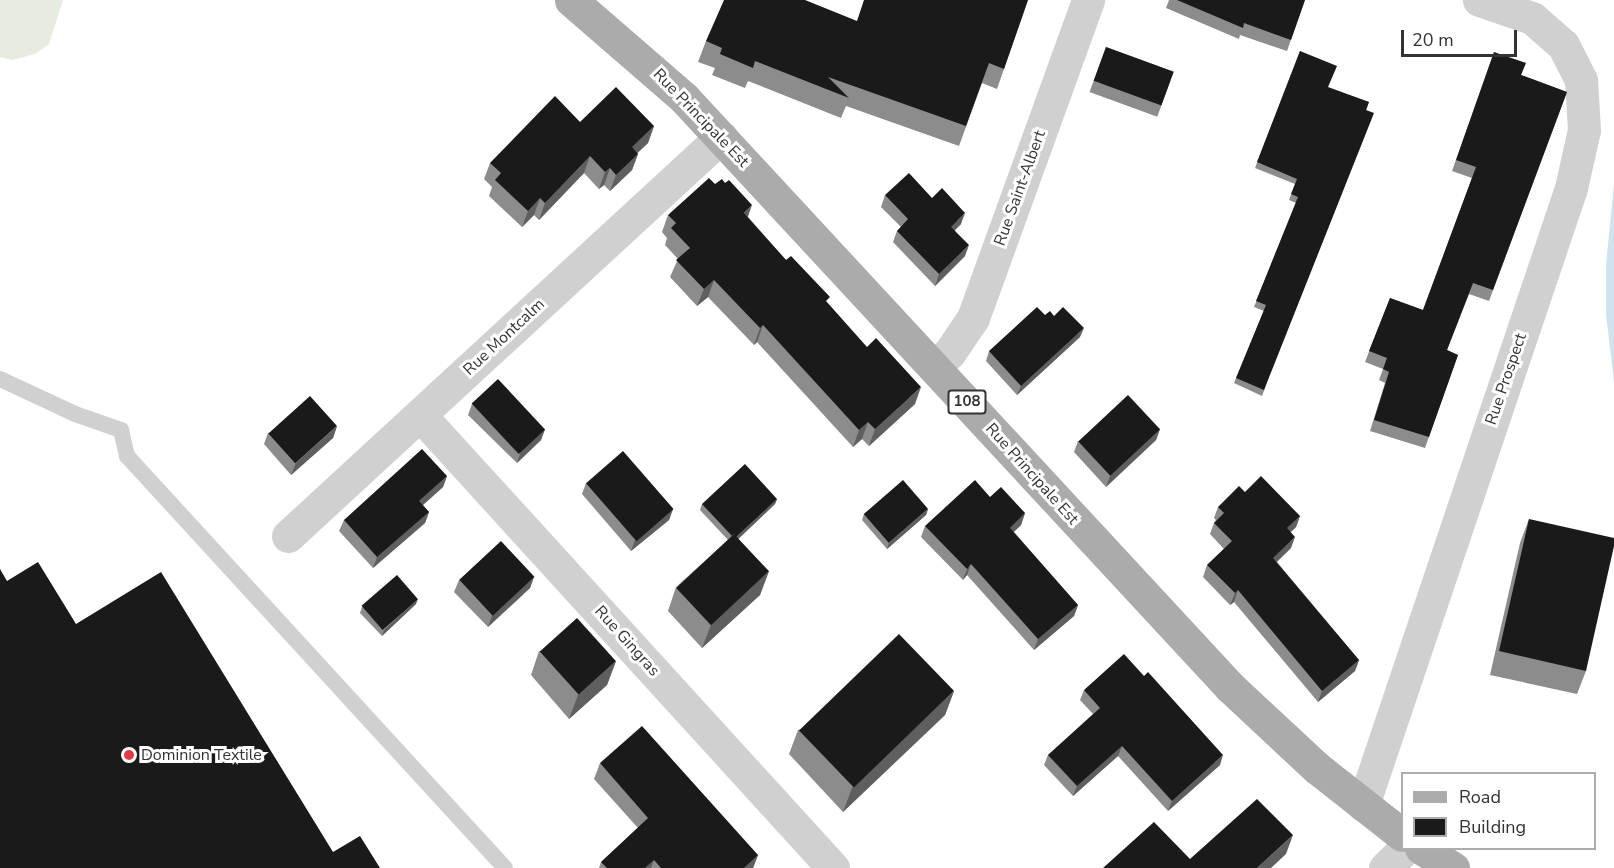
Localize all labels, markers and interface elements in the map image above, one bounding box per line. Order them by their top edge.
scale bar [1404,18,1520,56]
text: 20 m [1412,28,1454,52]
street label: Rue Principale Est [649,65,753,171]
street label: Rue Saint-Albert [990,128,1050,248]
street label: Rue Montcalm [460,295,548,379]
street label: Rue Prospect [1481,331,1531,427]
road number: 108 [948,390,986,414]
street label: Rue Principale Est [982,419,1082,529]
street label: Rue Gingras [590,602,664,680]
place label: Dominion Textile [141,745,262,765]
marker: Dominion Textile [122,748,136,762]
legend [1401,772,1596,850]
text: Road [1459,785,1501,809]
text: Building [1459,815,1526,839]

